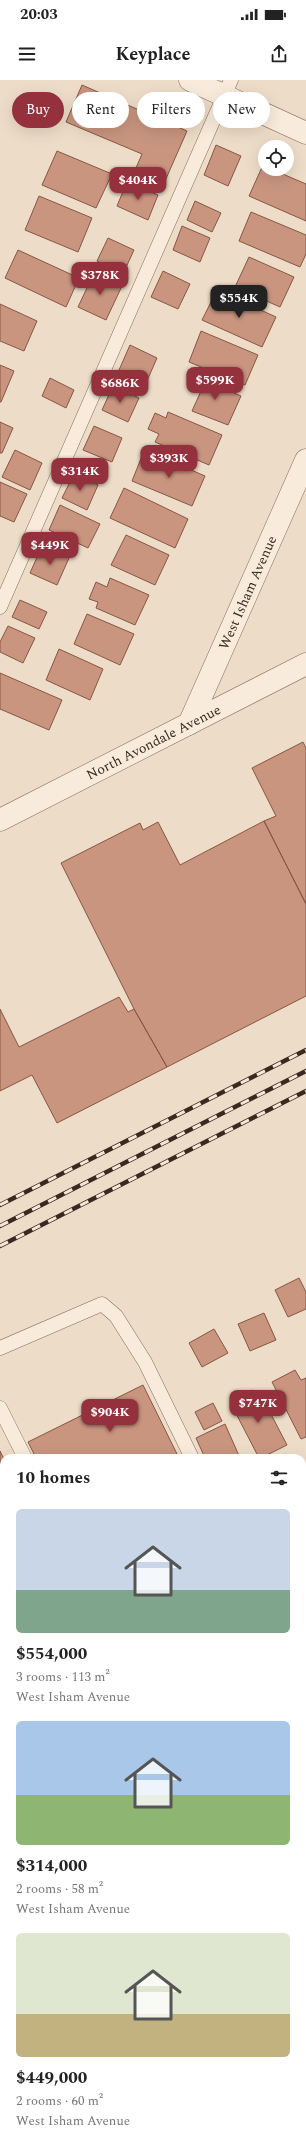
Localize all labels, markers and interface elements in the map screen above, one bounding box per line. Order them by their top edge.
text: 20:03 [20,3,58,26]
text: Keyplace [116,41,190,68]
icon: menu [16,43,38,65]
icon: share [268,43,290,65]
chip: Buy [12,92,64,128]
chip: Rent [72,92,129,128]
chip: Filters [137,92,205,128]
chip: New [213,92,270,128]
map controls [258,140,294,176]
button: locate [258,140,294,176]
pin: $404K [110,167,166,201]
text: $404K [118,170,158,190]
pin: $378K [72,262,128,296]
text: $378K [80,265,120,285]
pin: $554K [211,285,267,319]
text: $554K [219,288,259,308]
pin: $599K [187,367,243,401]
pin: $686K [92,370,148,404]
text: $599K [195,370,235,390]
text: $686K [100,373,140,393]
pin: $393K [141,445,197,479]
text: $393K [149,448,189,468]
pin: $314K [52,458,108,492]
text: $314K [60,461,100,481]
pin: $449K [22,532,78,566]
street label: West Isham Avenue [213,532,282,653]
text: $449K [30,535,70,555]
street label: North Avondale Avenue [82,699,224,785]
pin: $747K [230,1390,286,1424]
text: $747K [238,1393,278,1413]
pin: $904K [82,1399,138,1433]
text: $904K [90,1402,130,1422]
text: 10 homes [16,1465,90,1491]
icon: filters [268,1467,290,1489]
icon: home [117,1535,189,1607]
text: $554,000 [16,1641,87,1667]
text: 3 rooms · 113 m² [16,1667,110,1687]
text: West Isham Avenue [16,1687,130,1707]
icon: home [117,1747,189,1819]
text: $314,000 [16,1853,87,1879]
text: 2 rooms · 58 m² [16,1879,103,1899]
text: West Isham Avenue [16,1899,130,1919]
icon: home [117,1959,189,2031]
text: $449,000 [16,2065,87,2091]
text: 2 rooms · 60 m² [16,2091,103,2111]
text: West Isham Avenue [16,2111,130,2131]

